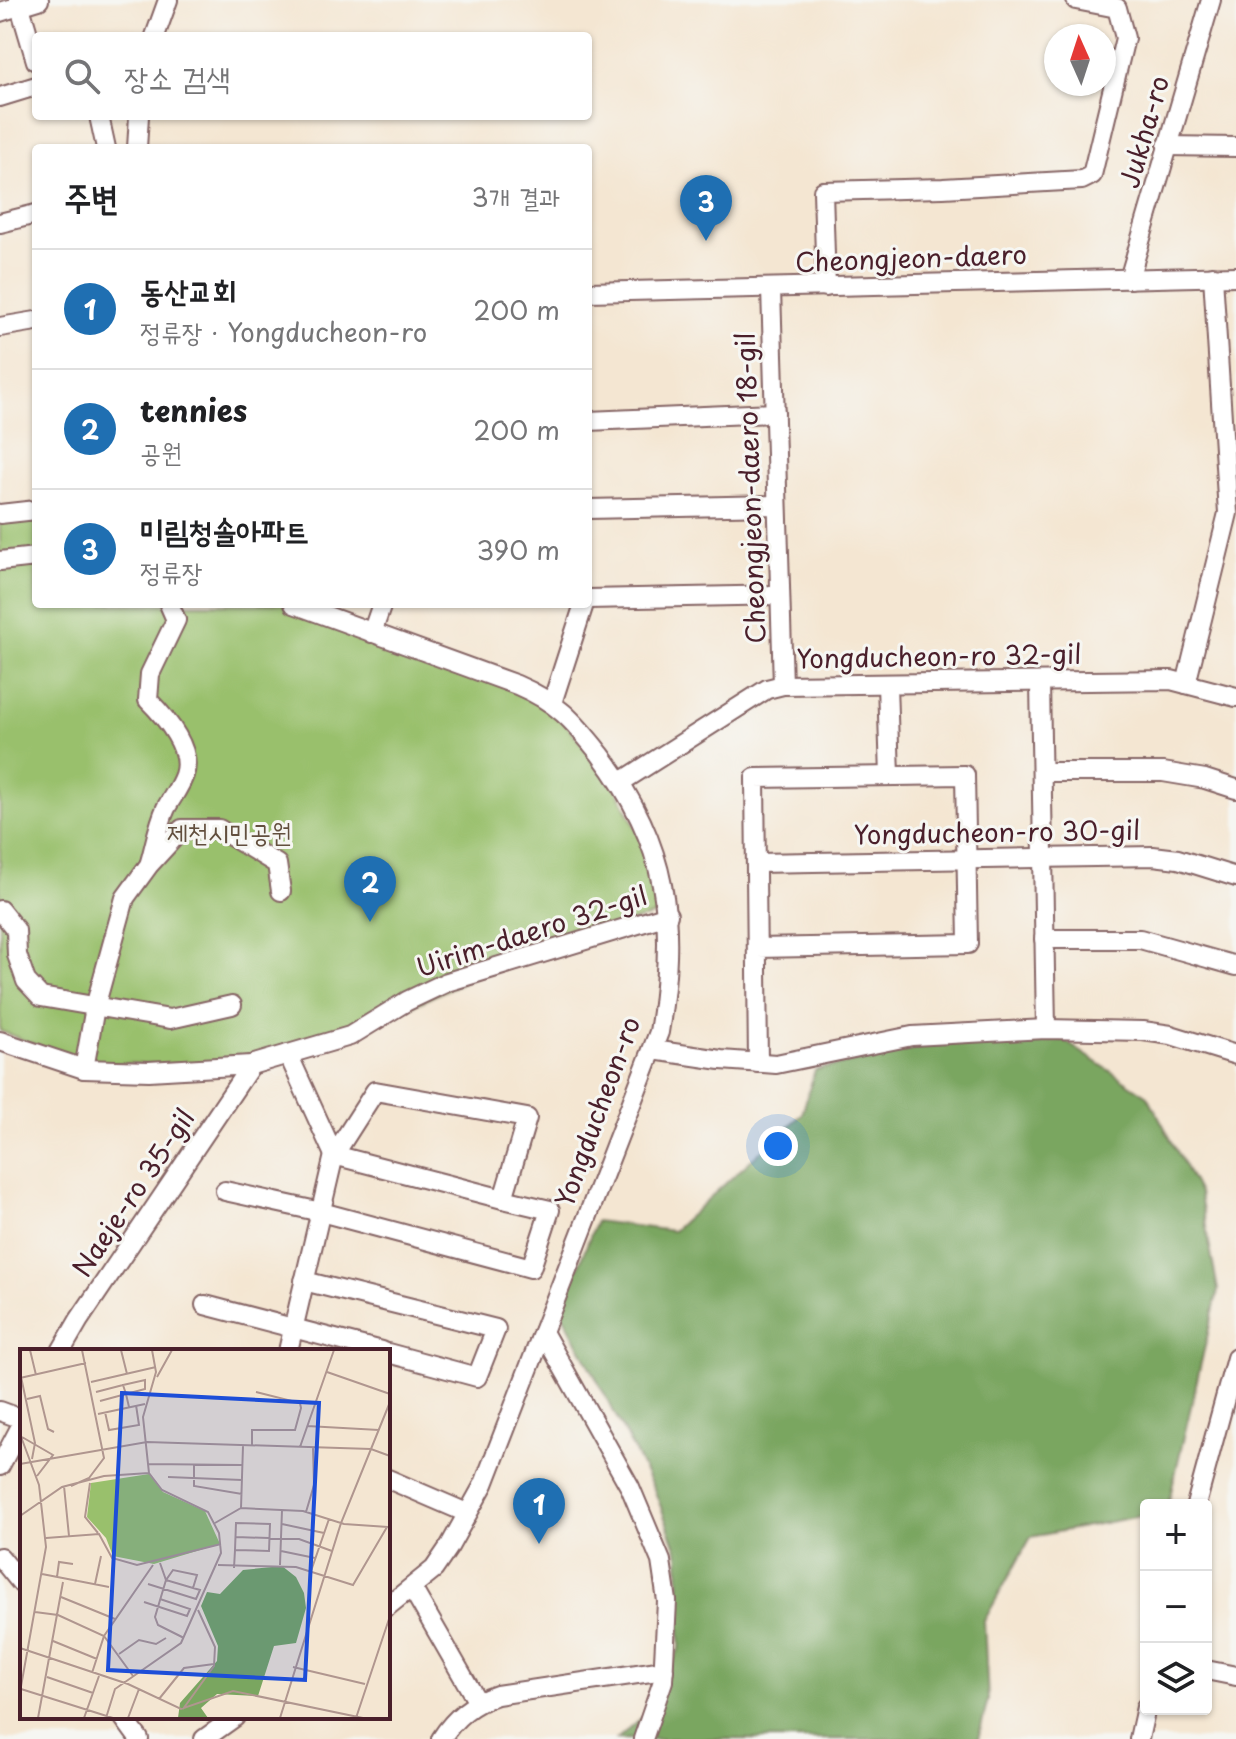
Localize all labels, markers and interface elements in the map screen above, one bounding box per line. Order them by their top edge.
north arrow [1044,24,1116,96]
search box [32,32,592,120]
icon: search [60,54,104,98]
text: 장소 검색 [124,54,230,99]
street label: Jukha-ro [1109,71,1178,192]
text: 주변 [64,170,119,222]
pin: 3 [680,175,732,241]
text: 3개 결과 [472,177,560,216]
street label: Cheongjeon-daero [794,234,1028,281]
text: 동산교회 [140,267,237,312]
text: 1 [84,290,96,329]
text: 200 m [473,290,560,329]
text: 정류장 · Yongducheon-ro [140,312,427,351]
street label: Cheongjeon-daero 18-gil [725,332,774,644]
text: tennies [140,387,247,432]
text: 2 [81,410,99,449]
text: 200 m [473,410,560,449]
text: 공원 [140,432,182,471]
text: 미림청솔아파트 [140,507,309,552]
text: 3 [81,530,99,569]
text: 390 m [476,530,560,569]
text: 정류장 [140,552,203,591]
street label: Yongducheon-ro 32-gil [796,634,1082,677]
street label: Yongducheon-ro 30-gil [853,810,1141,853]
park label: 제천시민공원 [166,812,292,851]
pin: 2 [344,856,396,922]
street label: Uirim-daero 32-gil [411,875,652,986]
street label: Yongducheon-ro [544,1011,649,1212]
street label: Naeje-ro 35-gil [62,1100,204,1284]
your location [758,1126,798,1166]
inset map [20,1349,390,1719]
pin: 1 [513,1478,565,1544]
map controls [1140,1499,1212,1715]
button: + [1140,1499,1212,1571]
button: − [1140,1571,1212,1643]
button: layers [1140,1643,1212,1715]

